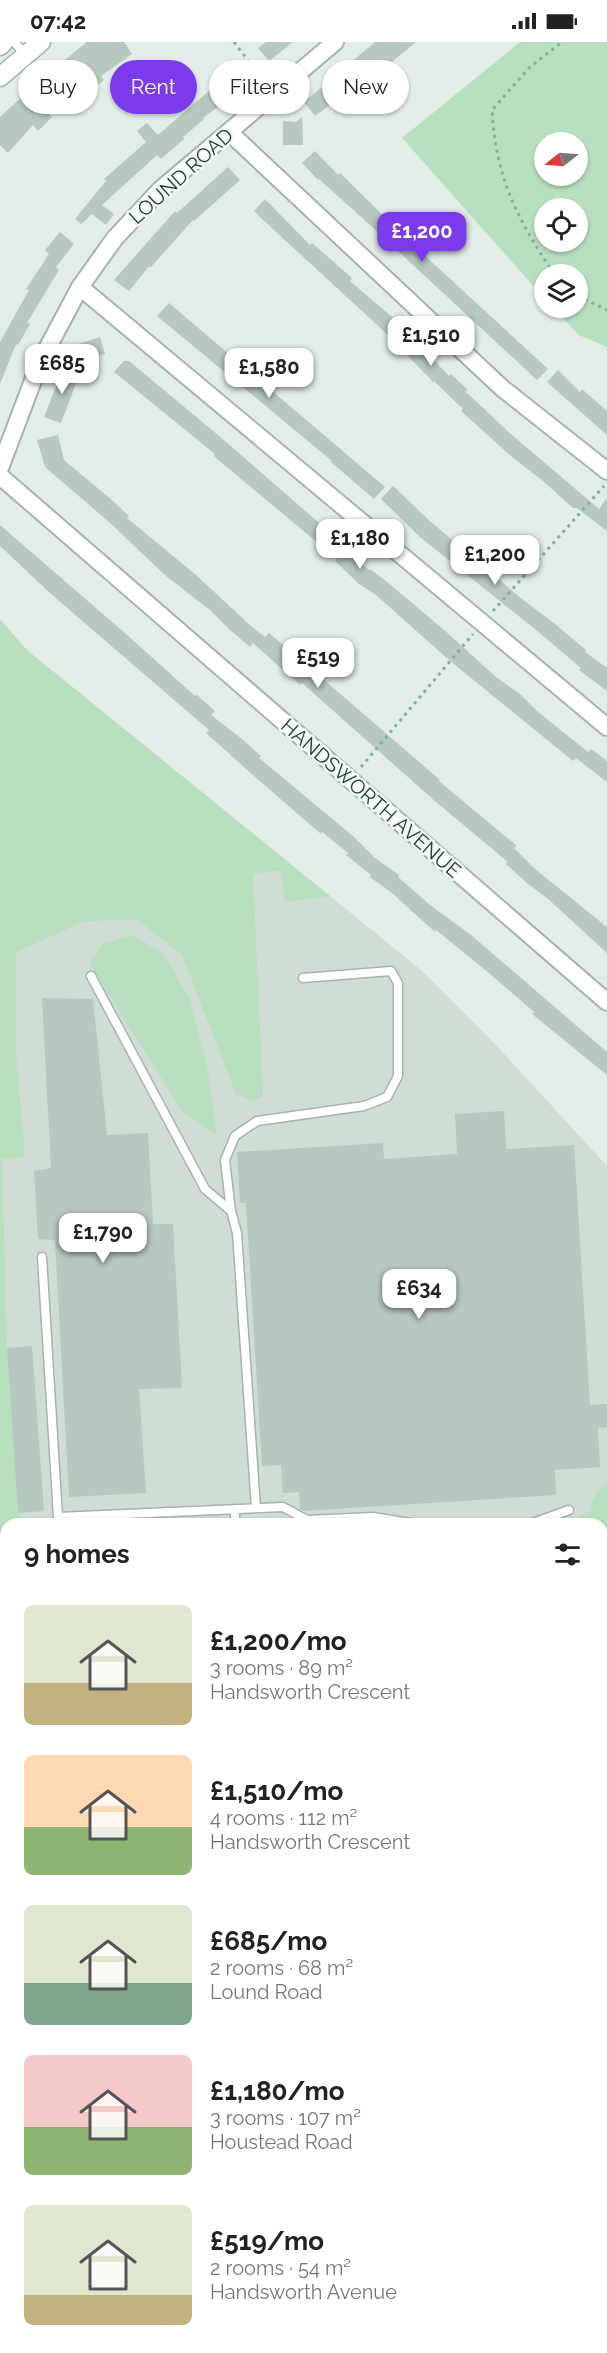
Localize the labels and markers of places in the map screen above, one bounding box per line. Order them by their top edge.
pin: £1,200 [373,212,471,263]
pin: £1,510 [382,316,480,367]
pin: £685 [26,344,98,395]
pin: £1,580 [220,348,318,399]
pin: £1,180 [311,519,409,570]
pin: £1,200 [446,535,544,586]
pin: £519 [282,638,354,689]
pin: £1,790 [54,1213,152,1264]
pin: £634 [383,1269,455,1320]

